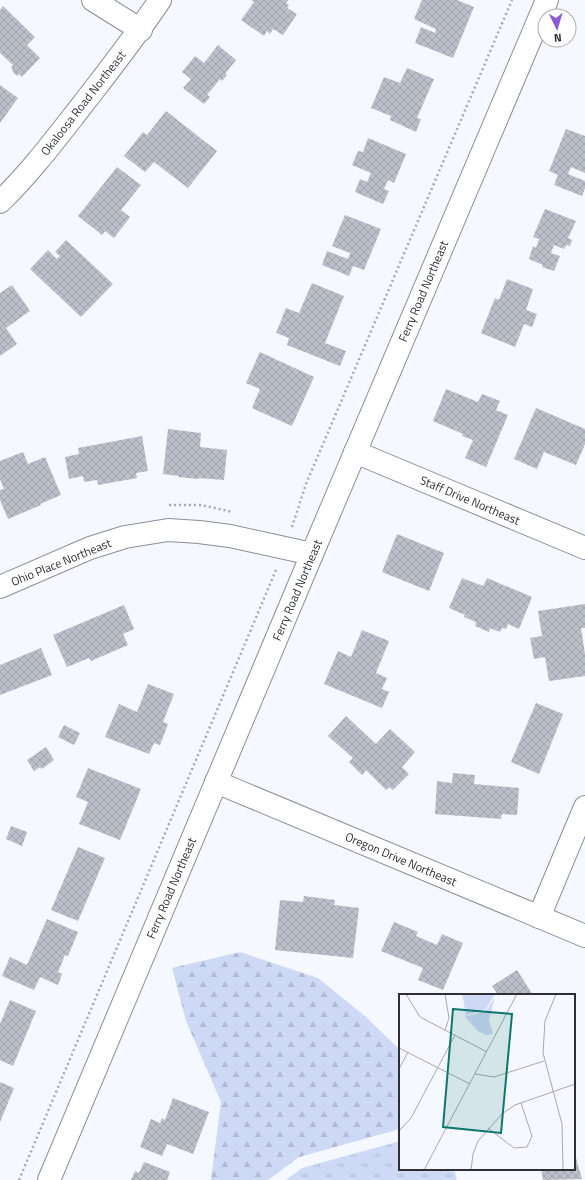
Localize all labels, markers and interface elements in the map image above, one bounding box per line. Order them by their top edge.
north arrow [537,8,577,48]
text: N [553,30,562,46]
street label: Okaloosa Road Northeast [36,46,131,160]
street label: Ferry Road Northeast [393,237,453,345]
street label: Staff Drive Northeast [417,470,524,530]
street label: Ohio Place Northeast [8,533,115,591]
street label: Ferry Road Northeast [267,536,327,644]
street label: Oregon Drive Northeast [342,827,460,891]
street label: Ferry Road Northeast [141,834,201,942]
inset map [399,994,575,1170]

